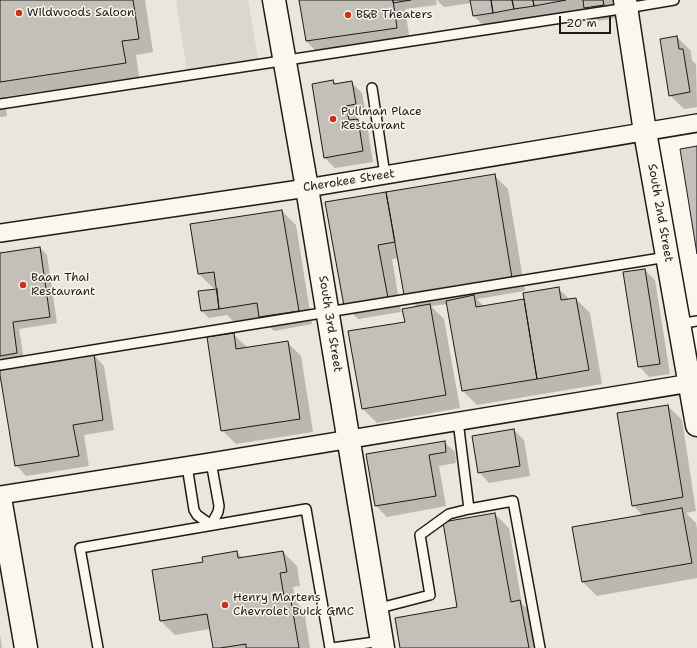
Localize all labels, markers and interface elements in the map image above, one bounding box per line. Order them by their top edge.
place label: Wildwoods Saloon [27,6,134,20]
marker: Wildwoods Saloon [14,8,24,18]
place label: B&B Theaters [356,8,433,22]
scale bar [561,8,613,34]
marker: B&B Theaters [343,10,353,20]
text: 20 m [566,15,597,31]
place label: Pullman Place Restaurant [341,105,422,133]
marker: Pullman Place Restaurant [328,114,338,124]
street label: South 2nd Street [644,163,676,263]
street label: Cherokee Street [302,167,396,195]
place label: Baan Thai Restaurant [31,271,95,299]
street label: South 3rd Street [315,275,345,373]
marker: Baan Thai Restaurant [18,280,28,290]
place label: Henry Martens Chevrolet Buick GMC [233,591,354,619]
marker: Henry Martens Chevrolet Buick GMC [220,600,230,610]

